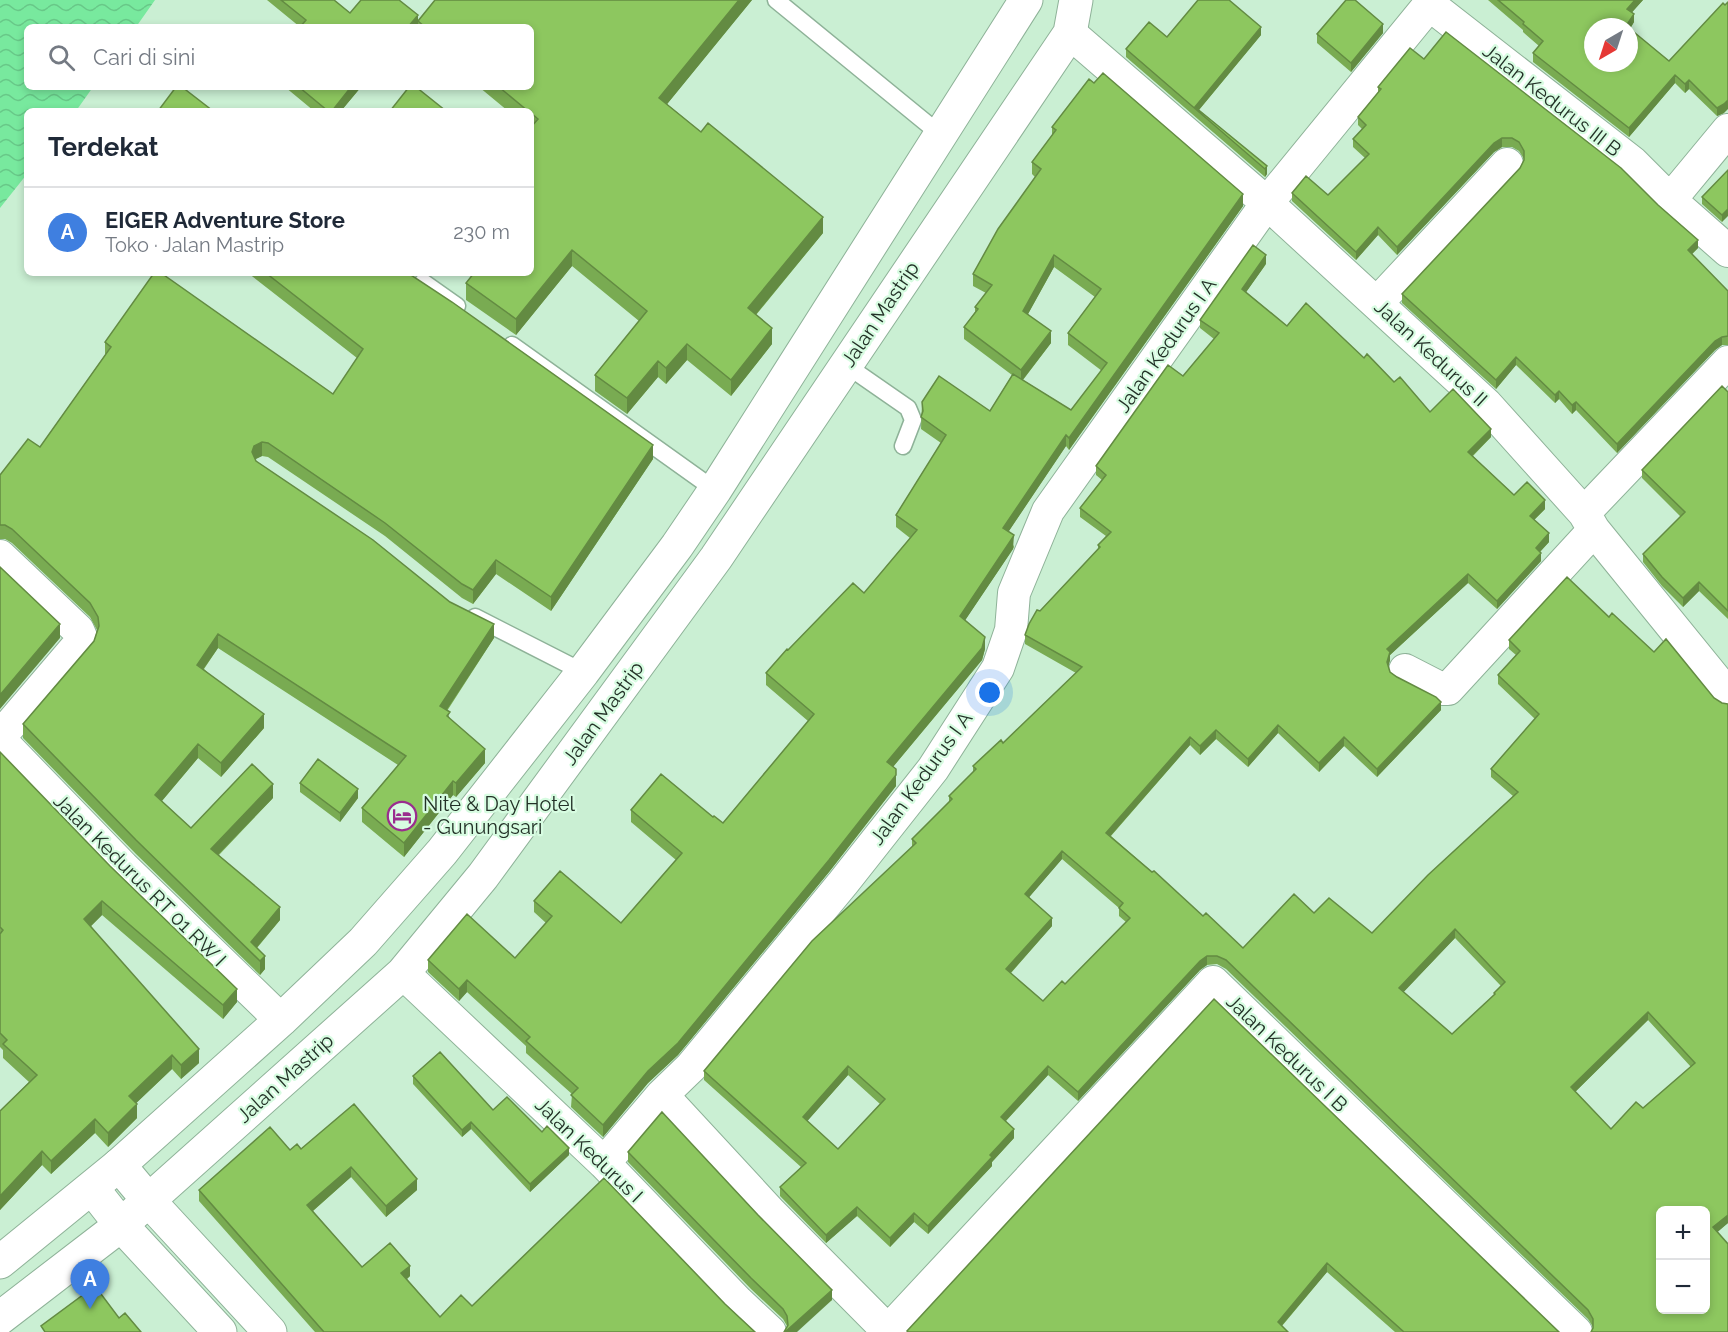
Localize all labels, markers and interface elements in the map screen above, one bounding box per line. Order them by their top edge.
north arrow [1584,18,1638,72]
search box [24,24,534,90]
street label: Jalan Kedurus III B [1478,39,1626,161]
icon: search [45,41,78,74]
text: Cari di sini [93,44,195,70]
text: Terdekat [48,132,159,162]
text: EIGER Adventure Store [105,207,345,233]
text: A [61,220,74,244]
text: 230 m [453,220,510,244]
text: Toko · Jalan Mastrip [105,233,284,257]
street label: Jalan Mastrip [836,257,924,371]
street label: Jalan Kedurus I A [1111,273,1222,417]
street label: Jalan Kedurus II [1370,295,1492,411]
street label: Jalan Mastrip [557,657,649,769]
your location [975,678,1004,707]
street label: Jalan Kedurus I A [865,706,978,849]
street label: Jalan Kedurus RT 01 RW I [49,789,231,971]
place label: Nite & Day Hotel - Gunungsari [423,792,575,839]
hotel icon: Nite & Day Hotel - Gunungsari [386,800,418,832]
street label: Jalan Kedurus I B [1222,989,1352,1117]
street label: Jalan Mastrip [232,1028,338,1128]
street label: Jalan Kedurus I [530,1093,648,1207]
map controls [1656,1206,1710,1314]
button: + [1656,1206,1710,1260]
pin: A [70,1260,110,1309]
button: − [1656,1260,1710,1314]

